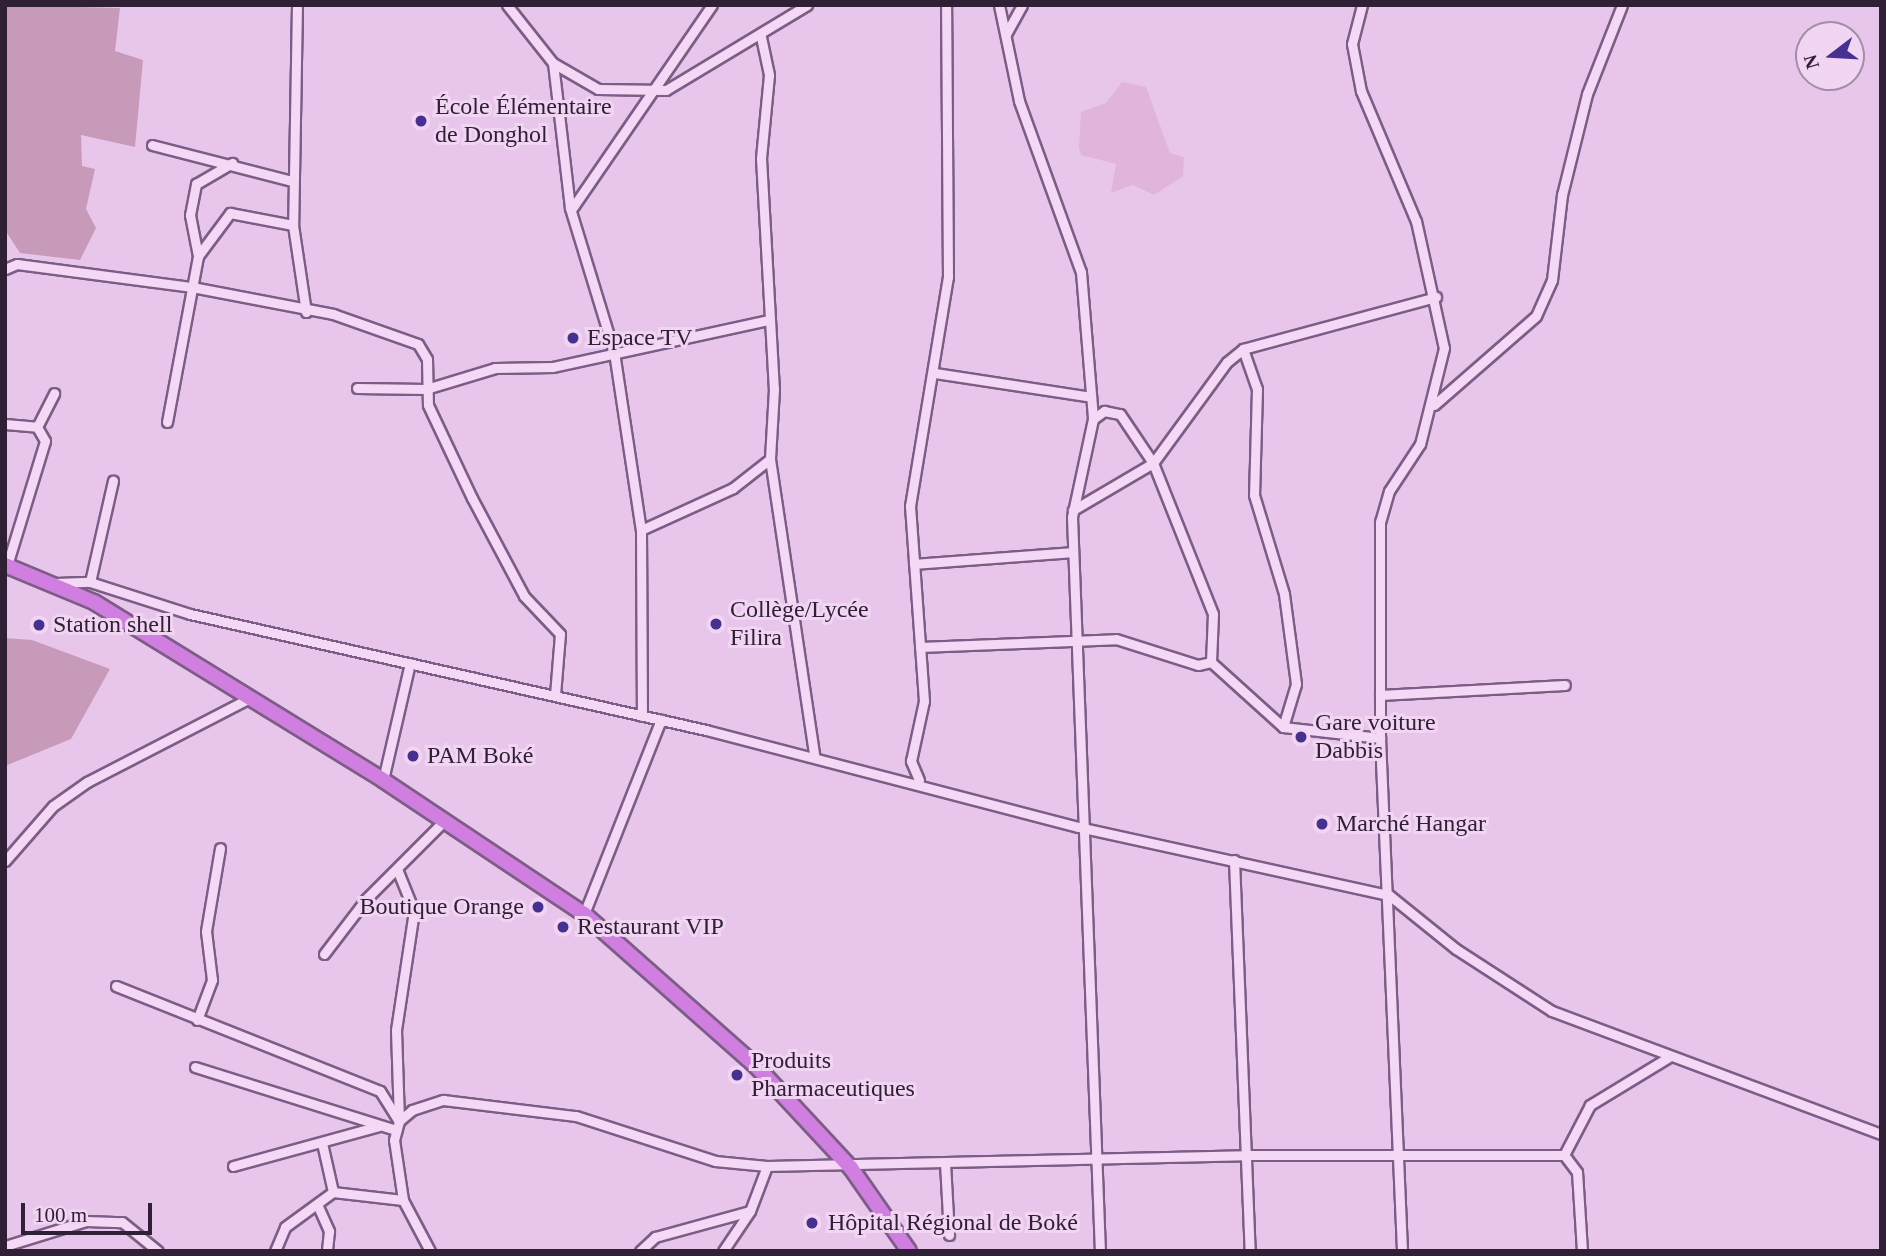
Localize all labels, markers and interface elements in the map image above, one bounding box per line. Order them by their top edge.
north arrow [1795,21,1865,91]
text: N [1799,52,1823,71]
place label: École Élémentaire de Donghol [435,93,612,149]
marker: École Élémentaire de Donghol [413,113,429,129]
place label: Espace TV [587,324,693,352]
marker: Espace TV [565,330,581,346]
place label: Collège/Lycée Filira [730,596,869,652]
place label: Station shell [53,611,172,639]
marker: Collège/Lycée Filira [708,616,724,632]
marker: Station shell [31,617,47,633]
place label: Gare voiture Dabbis [1315,709,1436,765]
marker: Gare voiture Dabbis [1293,729,1309,745]
place label: PAM Boké [427,742,533,770]
marker: PAM Boké [405,748,421,764]
place label: Marché Hangar [1336,810,1486,838]
marker: Marché Hangar [1314,816,1330,832]
place label: Boutique Orange [359,893,524,921]
marker: Boutique Orange [530,899,546,915]
place label: Restaurant VIP [577,913,724,941]
marker: Restaurant VIP [555,919,571,935]
place label: Produits Pharmaceutiques [751,1047,915,1103]
marker: Produits Pharmaceutiques [729,1067,745,1083]
scale bar [24,1190,156,1234]
text: 100 m [34,1203,87,1227]
place label: Hôpital Régional de Boké [828,1209,1078,1237]
marker: Hôpital Régional de Boké [802,1213,822,1233]

